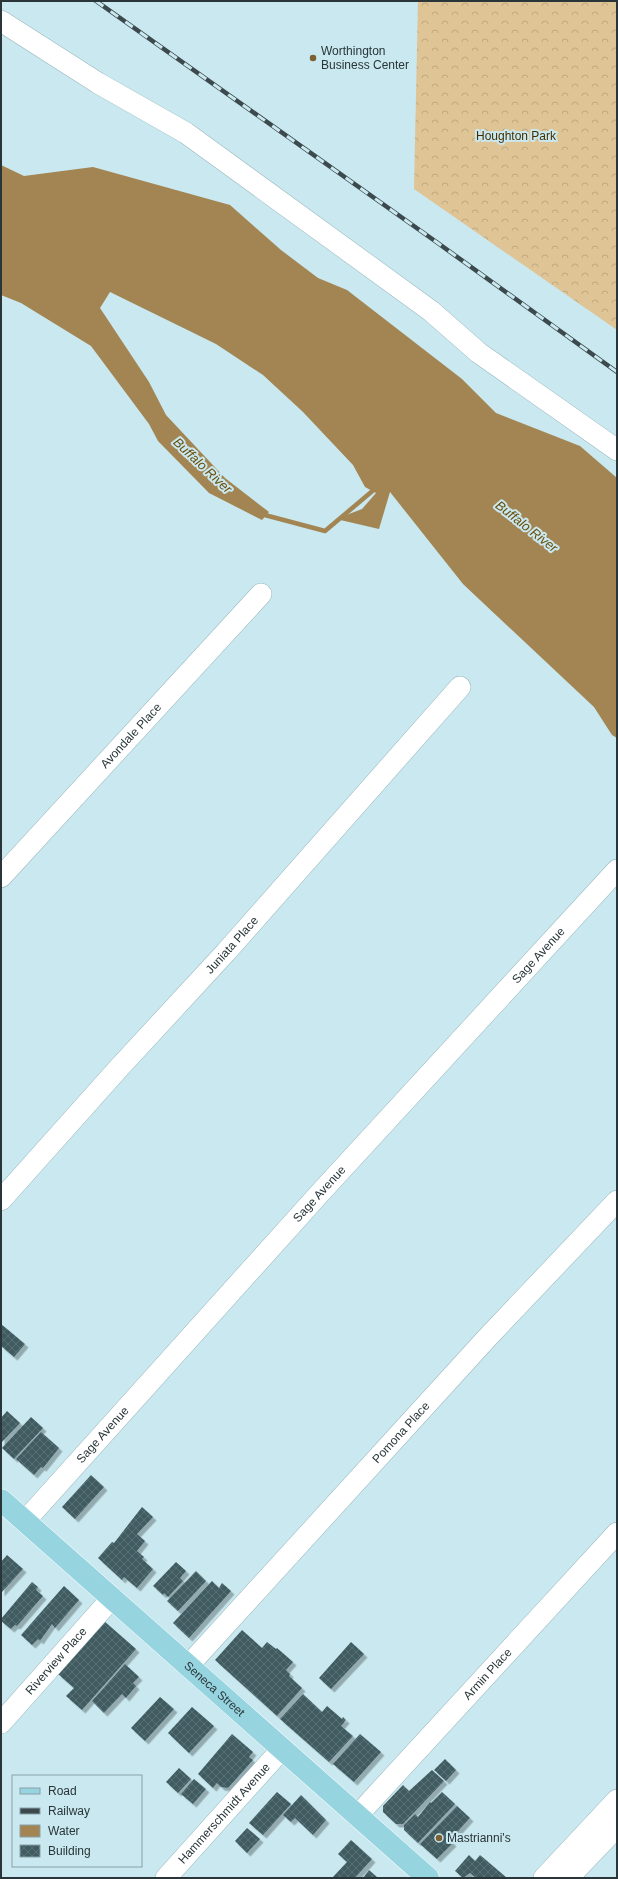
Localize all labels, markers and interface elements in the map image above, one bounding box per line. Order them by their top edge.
place label: Worthington Business Center [321,44,409,72]
marker: Worthington Business Center [308,53,318,63]
park label: Houghton Park [476,129,557,143]
water label: Buffalo River [170,435,235,497]
water label: Buffalo River [493,498,561,556]
street label: Avondale Place [98,700,164,771]
street label: Juniata Place [203,913,261,977]
street label: Sage Avenue [509,924,568,986]
street label: Sage Avenue [290,1163,349,1225]
street label: Pomona Place [369,1399,433,1466]
street label: Sage Avenue [74,1403,132,1466]
street label: Riverview Place [23,1624,90,1698]
street label: Armin Place [461,1645,515,1702]
street label: Seneca Street [181,1658,248,1720]
street label: Hammerschmidt Avenue [175,1760,273,1867]
legend [12,1775,142,1867]
text: Road [48,1784,77,1798]
text: Railway [48,1804,90,1818]
text: Water [48,1824,80,1838]
place label: Mastrianni's [447,1831,511,1845]
marker: Mastrianni's [434,1833,444,1843]
text: Building [48,1844,91,1858]

